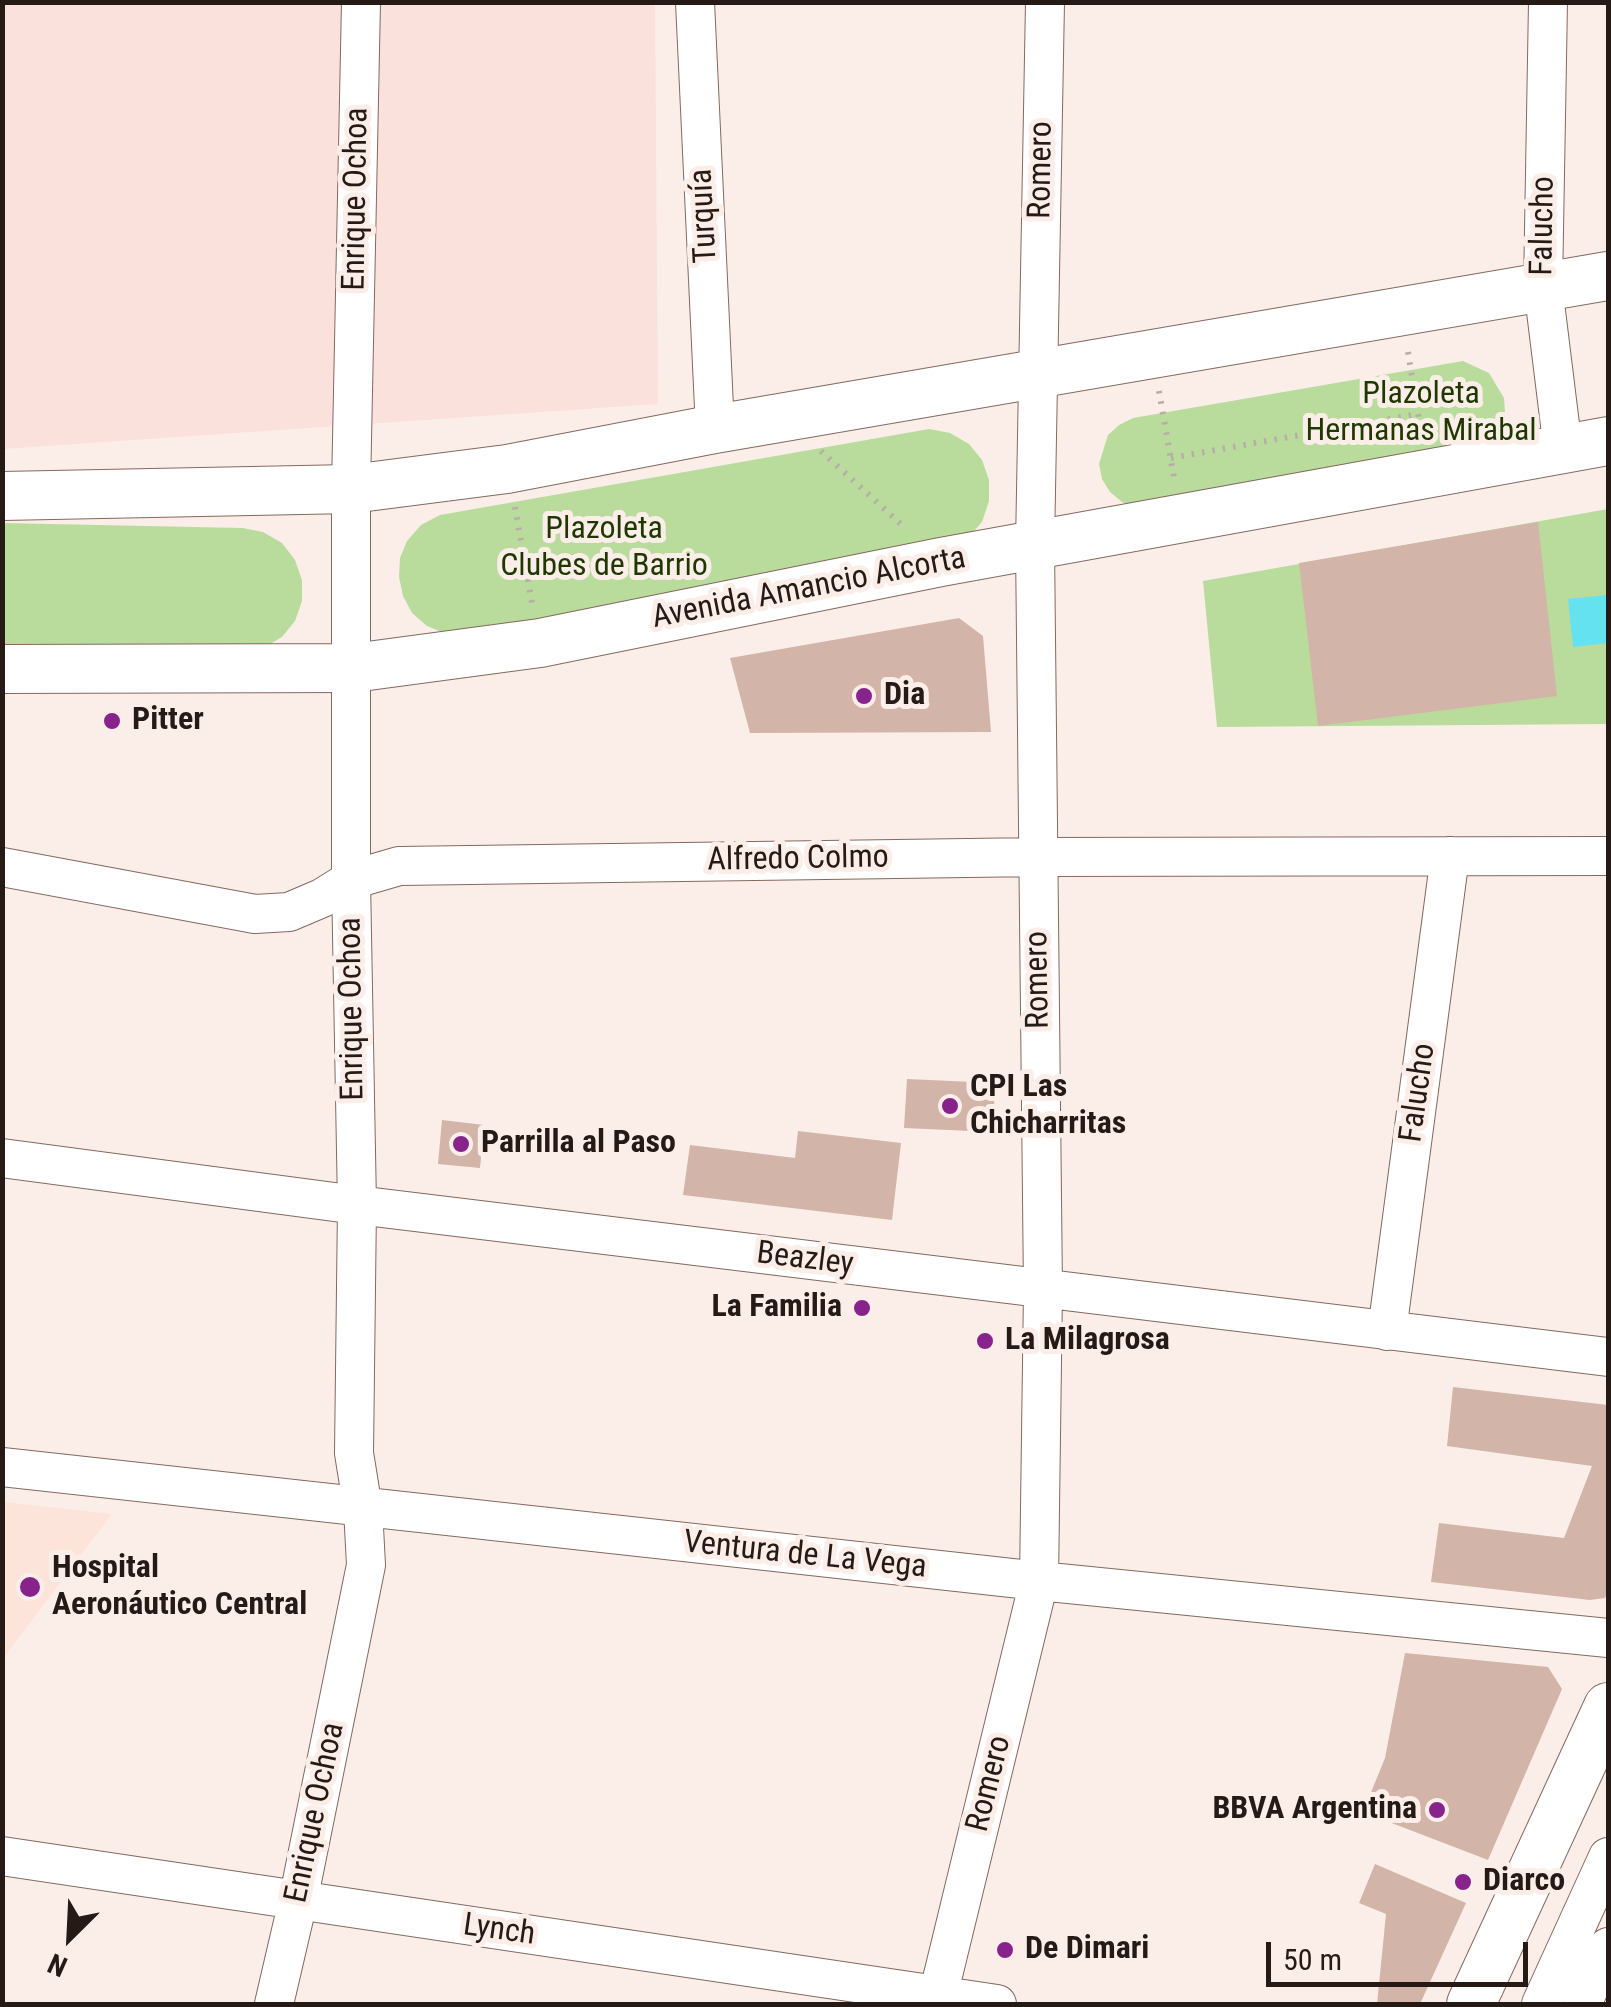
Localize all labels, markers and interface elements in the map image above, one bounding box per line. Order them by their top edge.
street label: Enrique Ochoa [336,107,378,291]
street label: Romero [1022,121,1062,219]
street label: Turquía [683,168,727,264]
street label: Falucho [1524,176,1564,276]
park label: Plazoleta Hermanas Mirabal [1305,376,1537,451]
park label: Plazoleta Clubes de Barrio [500,511,708,586]
street label: Avenida Amancio Alcorta [649,540,969,638]
place label: Dia [884,677,925,715]
marker: Dia [853,685,875,707]
place label: Pitter [132,702,204,740]
marker: Pitter [101,710,123,732]
street label: Alfredo Colmo [707,839,889,881]
street label: Enrique Ochoa [332,917,374,1101]
street label: Romero [1019,931,1059,1029]
street label: Falucho [1393,1041,1445,1145]
place label: CPI Las Chicharritas [970,1069,1126,1144]
marker: CPI Las Chicharritas [939,1095,961,1117]
place label: Parrilla al Paso [481,1125,676,1163]
marker: Parrilla al Paso [450,1133,472,1155]
street label: Beazley [754,1235,856,1285]
place label: La Familia [711,1289,842,1327]
marker: La Familia [851,1297,873,1319]
place label: La Milagrosa [1005,1322,1170,1360]
marker: La Milagrosa [974,1330,996,1352]
street label: Ventura de La Vega [682,1524,928,1588]
place label: Hospital Aeronáutico Central [52,1550,307,1625]
marker: Hospital Aeronáutico Central [17,1574,43,1600]
street label: Enrique Ochoa [278,1719,354,1907]
street label: Romero [960,1732,1020,1836]
place label: BBVA Argentina [1212,1791,1417,1829]
marker: BBVA Argentina [1426,1799,1448,1821]
place label: Diarco [1483,1863,1565,1901]
marker: Diarco [1452,1871,1474,1893]
north arrow [20,1887,120,1987]
street label: Lynch [461,1907,537,1955]
scale bar [1271,1922,1534,1984]
place label: De Dimari [1025,1931,1149,1969]
marker: De Dimari [994,1939,1016,1961]
text: 50 m [1283,1942,1342,1977]
text: N [43,1946,72,1983]

